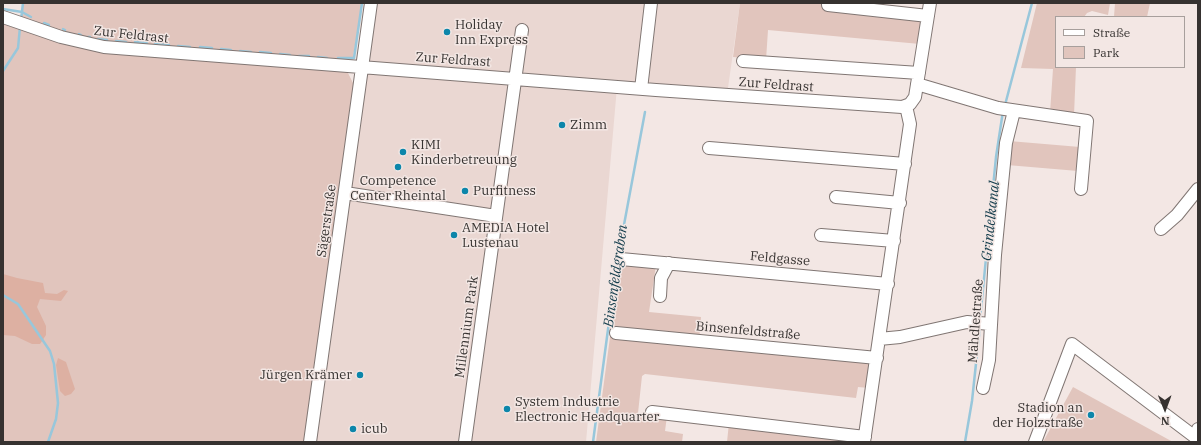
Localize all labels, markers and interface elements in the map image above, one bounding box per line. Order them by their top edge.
legend [1055,16,1185,68]
place label: Holiday Inn Express [455,17,528,48]
street label: Zur Feldrast [93,23,169,47]
text: Straße [1093,25,1130,40]
marker: Holiday Inn Express [442,27,452,37]
text: Park [1093,45,1119,60]
street label: Zur Feldrast [415,50,491,70]
street label: Zur Feldrast [738,75,814,95]
place label: Zimm [570,117,607,133]
marker: Zimm [557,120,567,130]
place label: KIMI Kinderbetreuung [411,137,517,168]
marker: KIMI Kinderbetreuung [398,147,408,157]
marker: Competence Center Rheintal [393,162,403,172]
place label: Competence Center Rheintal [350,173,446,204]
water label: Grindelkanal [978,180,1004,262]
place label: Purfitness [473,183,536,199]
street label: Sägerstraße [314,184,340,258]
marker: Purfitness [460,186,470,196]
place label: AMEDIA Hotel Lustenau [462,220,549,251]
water label: Binsenfeldgraben [600,224,632,328]
marker: AMEDIA Hotel Lustenau [449,230,459,240]
street label: Feldgasse [749,249,811,269]
street label: Millennium Park [452,275,482,379]
street label: Mähdlestraße [965,278,987,364]
street label: Binsenfeldstraße [695,319,801,343]
place label: Jürgen Krämer [260,367,352,383]
marker: Jürgen Krämer [355,370,365,380]
north arrow [1145,389,1185,429]
place label: System Industrie Electronic Headquarter [515,394,659,425]
place label: Stadion an der Holzstraße [992,400,1083,431]
marker: System Industrie Electronic Headquarter [502,404,512,414]
marker: Stadion an der Holzstraße [1086,410,1096,420]
text: N [1161,414,1170,428]
place label: icub [361,421,388,437]
marker: icub [348,424,358,434]

